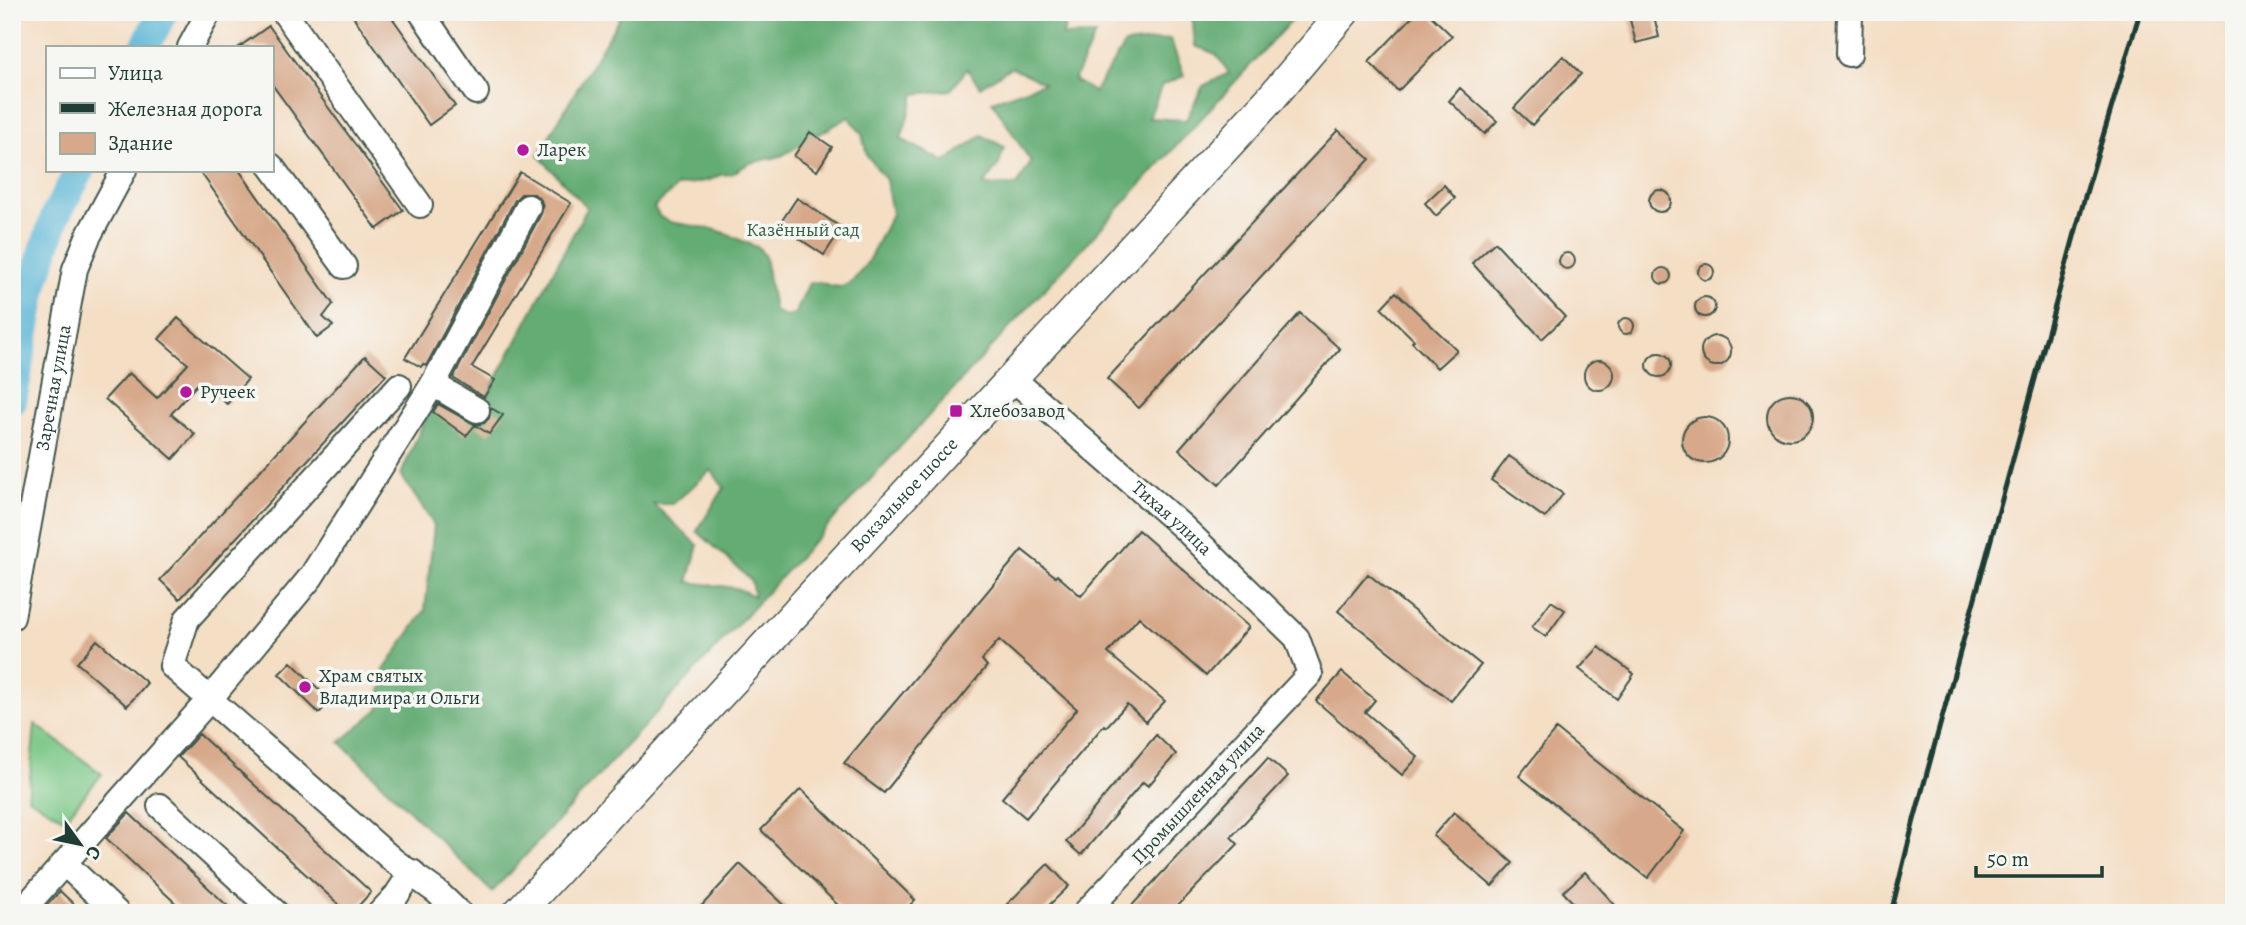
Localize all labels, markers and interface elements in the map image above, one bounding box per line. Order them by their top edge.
legend [46,46,273,172]
text: Улица [108,59,163,87]
text: Железная дорога [108,95,263,123]
text: Здание [108,129,173,157]
place label: Ларек [537,137,586,163]
marker: Ларек [515,142,531,158]
park label: Казённый сад [746,217,860,243]
street label: Заречная улица [29,322,78,453]
place label: Ручеек [200,379,256,405]
marker: Ручеек [178,384,194,400]
place label: Хлебозавод [970,398,1065,424]
marker: Хлебозавод [948,403,964,419]
street label: Вокзальное шоссе [844,432,964,558]
street label: Тихая улица [1126,475,1218,562]
place label: Храм святых Владимира и Ольги [319,663,480,711]
marker: Храм святых Владимира и Ольги [297,679,313,695]
street label: Промышленная улица [1126,718,1271,870]
north arrow [46,810,116,880]
scale bar [1976,834,2102,878]
text: С [79,841,108,865]
text: 50 m [1987,845,2029,873]

